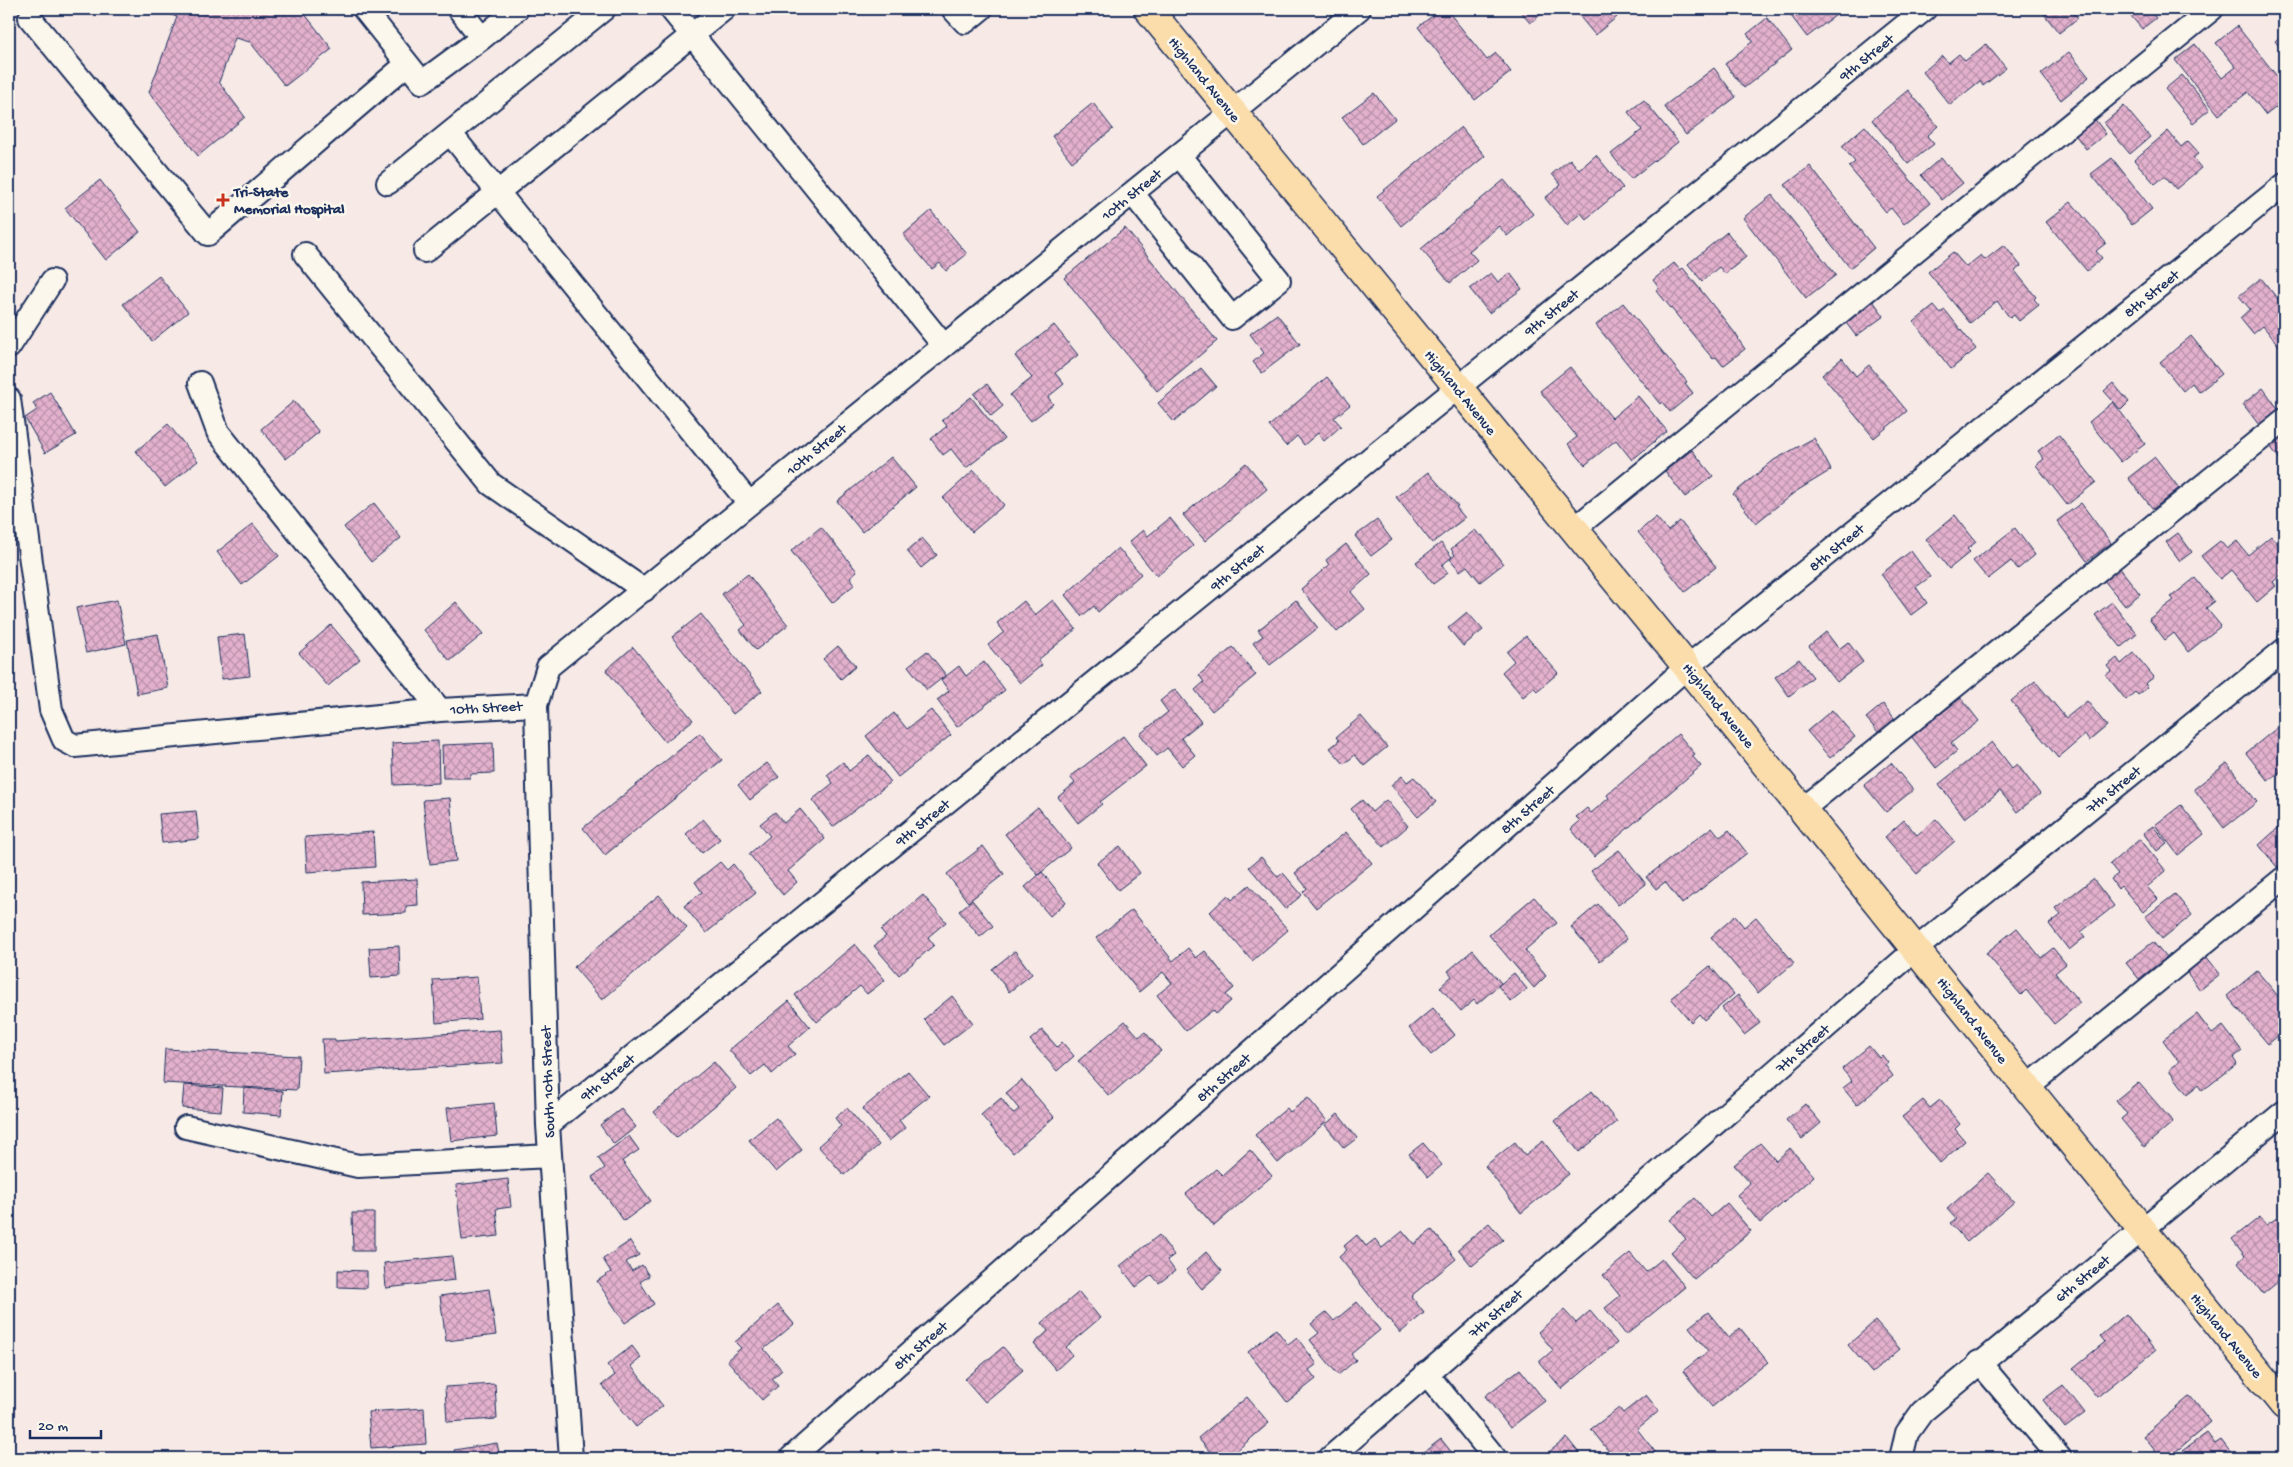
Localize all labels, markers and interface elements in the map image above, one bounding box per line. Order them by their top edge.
street label: 9th Street [1835,30,1900,87]
street label: Highland Avenue [1164,34,1244,127]
street label: 10th Street [1098,165,1167,226]
place label: Tri-State Memorial Hospital [233,184,345,219]
marker: Tri-State Memorial Hospital [216,193,230,207]
street label: 8th Street [2121,266,2185,322]
street label: 9th Street [1520,285,1585,342]
street label: Highland Avenue [1420,347,1500,440]
street label: 10th Street [783,420,852,481]
street label: 8th Street [1806,520,1870,576]
street label: 9th Street [1206,540,1271,597]
street label: Highland Avenue [1678,660,1758,753]
street label: 10th Street [449,698,525,720]
street label: 7th Street [2082,762,2147,819]
street label: 8th Street [1498,781,1561,839]
street label: 9th Street [891,795,956,852]
street label: Highland Avenue [1932,974,2011,1068]
street label: 7th Street [1772,1020,1835,1078]
street label: South 10th Street [538,1024,560,1138]
street label: 8th Street [1194,1049,1257,1107]
street label: 9th Street [576,1050,641,1107]
street label: 6th Street [2052,1251,2116,1307]
street label: 7th Street [1465,1285,1528,1343]
street label: Highland Avenue [2186,1290,2266,1383]
street label: 8th Street [891,1317,954,1375]
scale bar [30,1407,101,1439]
text: 20 m [38,1418,68,1436]

